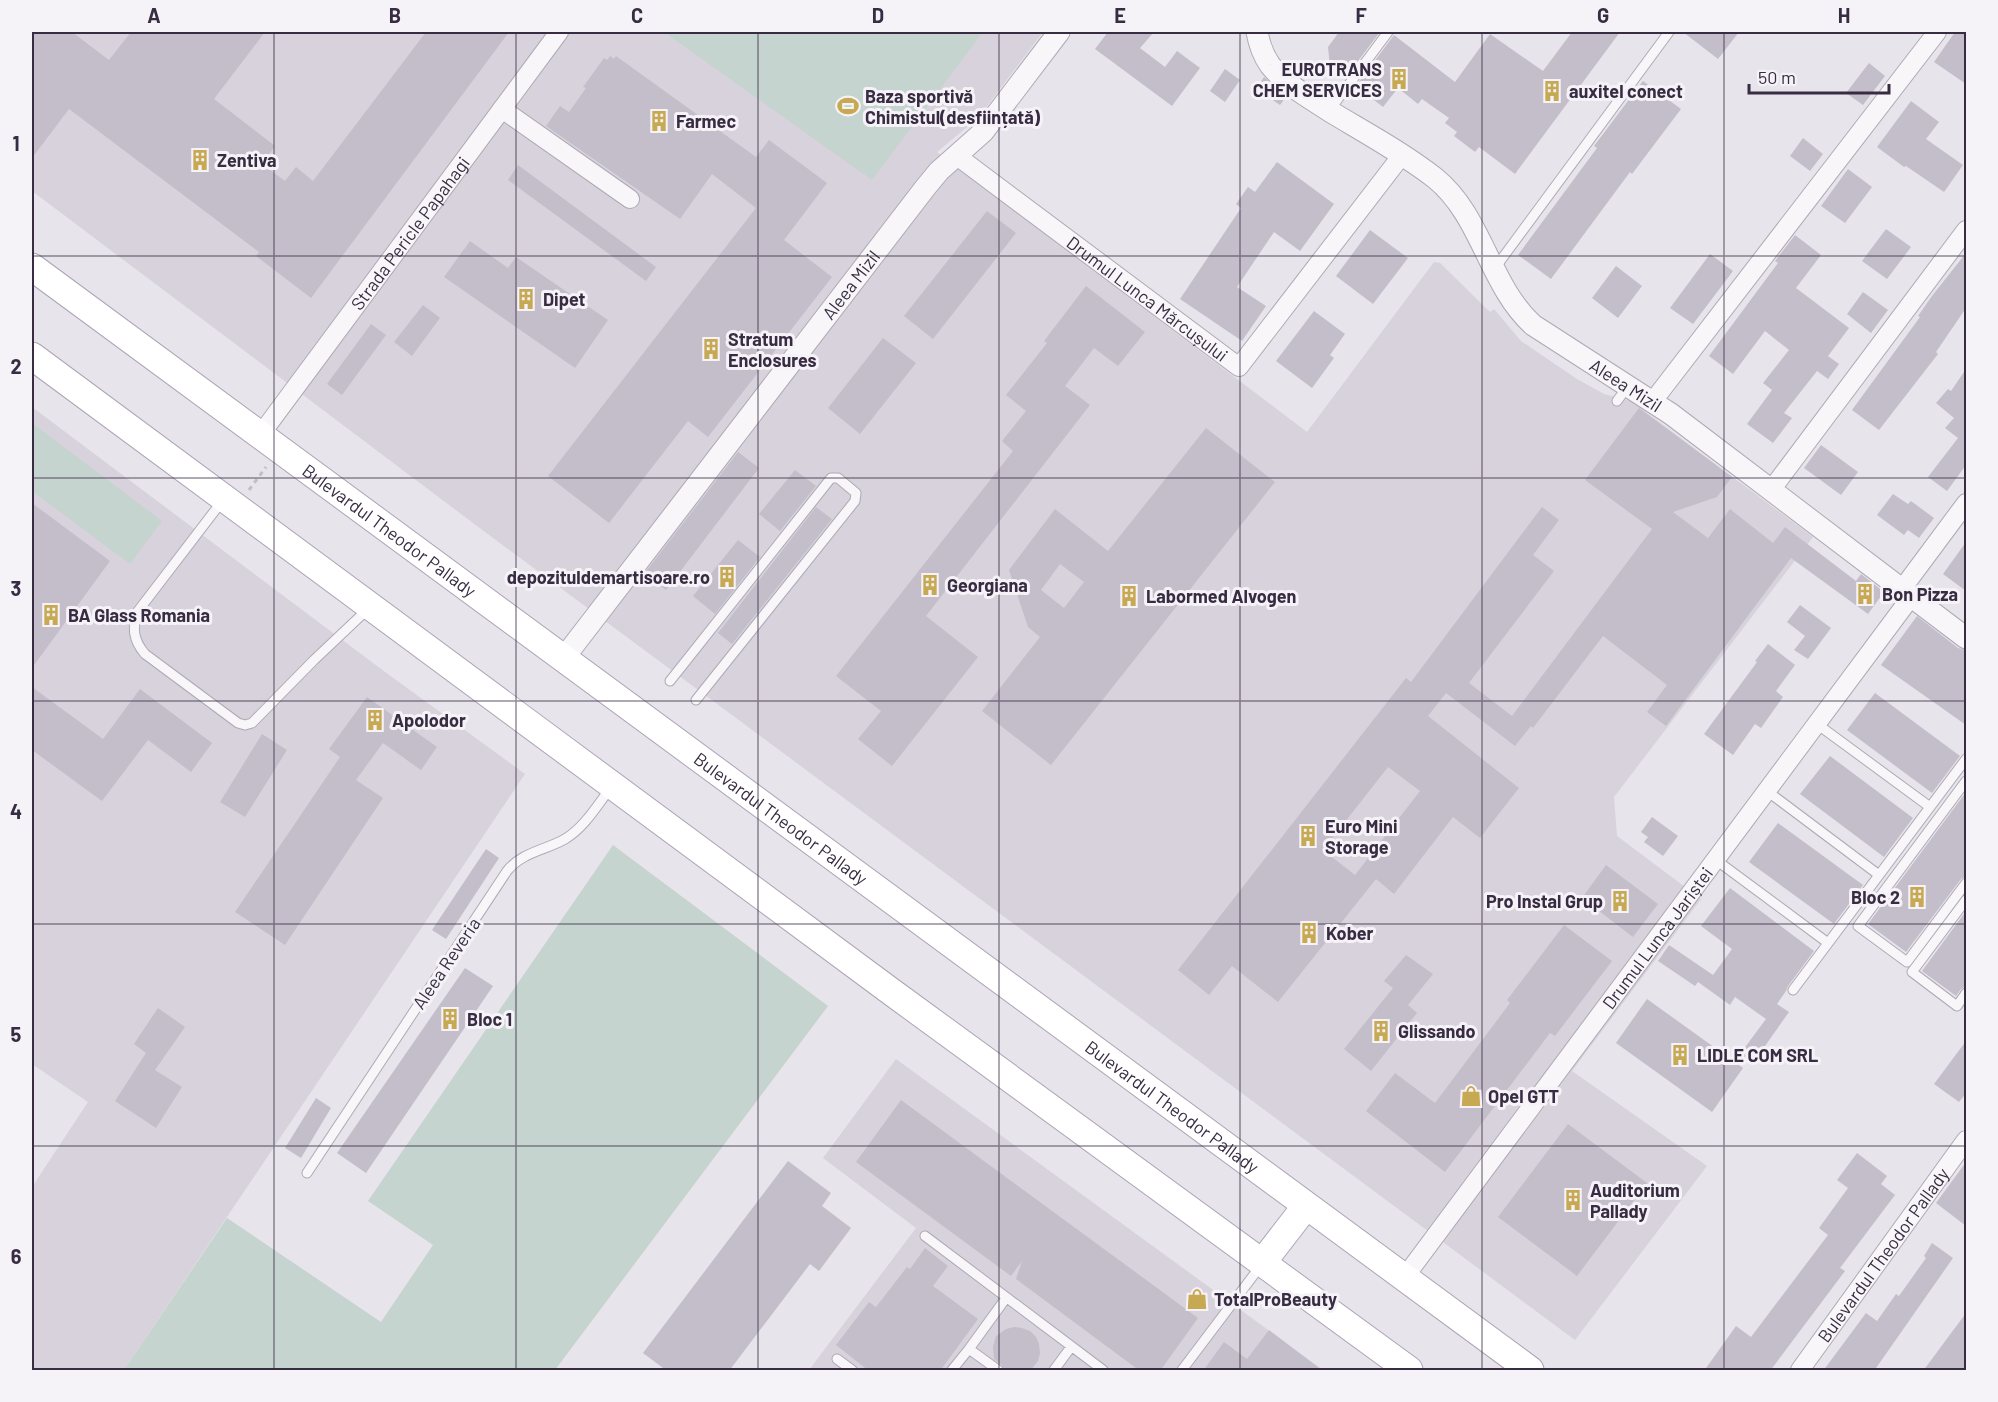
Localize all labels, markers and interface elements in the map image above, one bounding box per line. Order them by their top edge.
text: A [147,3,161,27]
text: B [389,3,401,27]
text: C [631,3,643,27]
text: D [872,3,884,27]
text: E [1114,3,1126,27]
text: F [1355,3,1367,27]
text: G [1597,3,1609,27]
text: H [1838,3,1850,27]
scale bar [1749,57,1888,95]
place label: EUROTRANS CHEM SERVICES [1253,58,1382,101]
text: 50 m [1758,66,1796,88]
building icon: EUROTRANS CHEM SERVICES [1387,67,1411,91]
building icon: auxitel conect [1540,79,1564,103]
place label: auxitel conect [1569,80,1683,102]
place label: Baza sportivă Chimistul(desființată) [865,85,1041,128]
sports icon: Baza sportivă Chimistul(desființată) [836,94,860,118]
building icon: Farmec [647,109,671,133]
place label: Farmec [676,110,736,132]
text: 1 [12,131,20,155]
building icon: Zentiva [188,148,212,172]
place label: Zentiva [217,149,277,171]
street label: Strada Pericle Papahagi [346,152,474,314]
street label: Drumul Lunca Mărcușului [1063,231,1232,366]
street label: Aleea Mizil [817,246,884,324]
building icon: Dipet [514,287,538,311]
place label: Dipet [543,288,585,310]
place label: Stratum Enclosures [728,328,817,371]
building icon: Stratum Enclosures [699,337,723,361]
text: 2 [10,354,22,378]
street label: Aleea Mizil [1586,354,1666,416]
street label: Bulevardul Theodor Pallady [298,459,481,601]
building icon: depozituldemartisoare.ro [715,565,739,589]
place label: depozituldemartisoare.ro [507,566,710,588]
building icon: Georgiana [918,573,942,597]
place label: Georgiana [947,574,1028,596]
text: 3 [11,576,21,600]
building icon: Bon Pizza [1853,582,1877,606]
place label: Bon Pizza [1882,583,1958,605]
building icon: Labormed Alvogen [1117,584,1141,608]
place label: Labormed Alvogen [1146,585,1296,607]
building icon: BA Glass Romania [39,603,63,627]
place label: BA Glass Romania [68,604,210,626]
building icon: Apolodor [363,708,387,732]
place label: Apolodor [392,709,466,731]
street label: Bulevardul Theodor Pallady [690,747,872,890]
text: 4 [10,799,22,823]
place label: Euro Mini Storage [1325,815,1398,858]
building icon: Euro Mini Storage [1296,824,1320,848]
street label: Drumul Lunca Jariștei [1597,863,1717,1013]
building icon: Bloc 2 [1905,885,1929,909]
place label: Bloc 2 [1851,886,1900,908]
building icon: Pro Instal Grup [1608,889,1632,913]
place label: Pro Instal Grup [1486,890,1603,912]
street label: Aleea Reveria [407,913,485,1013]
building icon: Kober [1297,921,1321,945]
place label: Kober [1326,922,1374,944]
building icon: Bloc 1 [438,1007,462,1031]
place label: Bloc 1 [467,1008,512,1030]
building icon: Glissando [1369,1019,1393,1043]
place label: Glissando [1398,1020,1475,1042]
text: 5 [11,1022,22,1046]
street label: Bulevardul Theodor Pallady [1081,1035,1263,1178]
building icon: LIDLE COM SRL [1668,1043,1692,1067]
place label: LIDLE COM SRL [1697,1044,1818,1066]
shop icon: Opel GTT [1459,1084,1483,1108]
place label: Opel GTT [1488,1085,1560,1107]
street label: Bulevardul Theodor Pallady [1813,1163,1953,1346]
place label: Auditorium Pallady [1590,1179,1680,1222]
building icon: Auditorium Pallady [1561,1188,1585,1212]
text: 6 [11,1244,22,1268]
shop icon: TotalProBeauty [1185,1287,1209,1311]
place label: TotalProBeauty [1214,1288,1337,1310]

